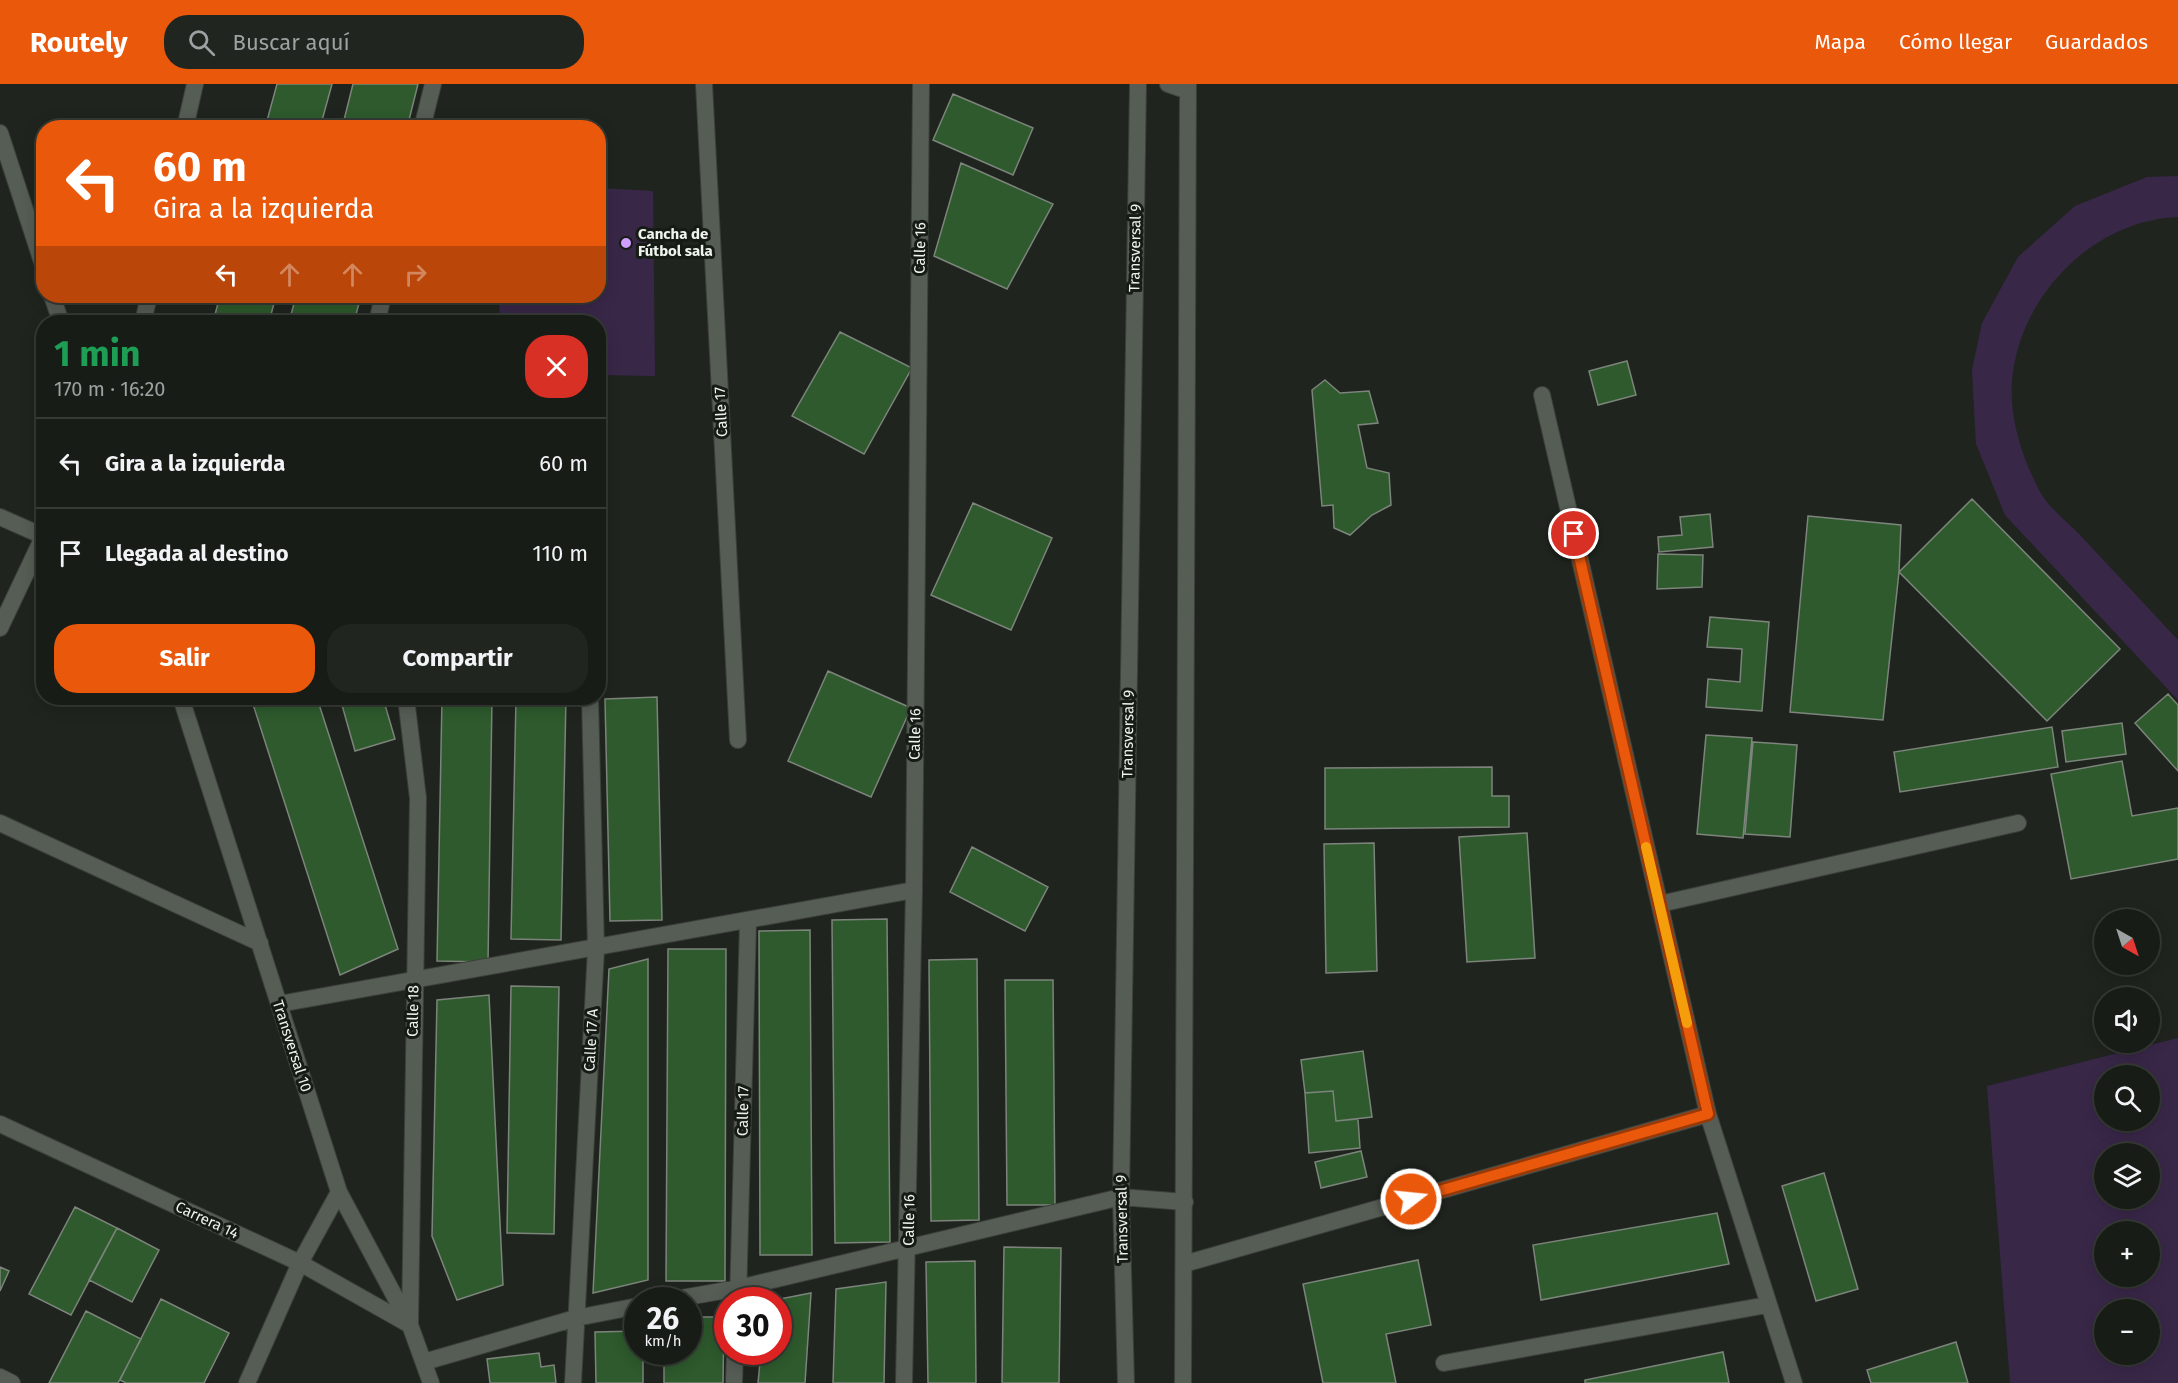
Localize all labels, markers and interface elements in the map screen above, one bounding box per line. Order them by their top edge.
search box [164,15,584,69]
text: Routely [30,26,128,59]
icon: search [185,26,218,59]
text: Buscar aquí [233,29,350,56]
text: Mapa [1814,29,1866,55]
text: Cómo llegar [1899,29,2012,55]
text: Guardados [2045,29,2148,55]
text: 60 m [153,142,247,192]
icon: left [54,144,132,222]
text: Gira a la izquierda [153,193,374,225]
street label: Transversal 9 [1125,204,1145,292]
street label: Calle 16 [911,222,929,274]
place label: Cancha de Fútbol sala [638,225,713,260]
marker: Cancha de Fútbol sala [619,236,633,250]
icon: left [210,258,243,291]
icon: ahead [273,258,306,291]
icon: ahead [336,258,369,291]
icon: right [399,258,432,291]
text: 1 min [54,332,141,376]
button: close [525,335,588,398]
text: 170 m · 16:20 [54,377,165,401]
street label: Calle 17 [711,386,731,438]
icon: left [54,447,87,480]
text: Gira a la izquierda [105,450,285,477]
text: 60 m [539,450,588,477]
pin [1548,508,1599,559]
icon: arrive [1557,517,1590,550]
icon: arrive [54,537,87,570]
text: Llegada al destino [105,540,289,567]
text: 110 m [532,540,588,567]
button: Salir [54,624,315,693]
button: Compartir [327,624,588,693]
street label: Transversal 9 [1118,690,1138,778]
street label: Calle 16 [906,708,924,760]
north arrow [2094,909,2160,975]
map controls [2094,909,2160,1365]
street label: Calle 18 [404,985,422,1037]
button: sound [2094,987,2160,1053]
street label: Transversal 10 [269,998,315,1094]
street label: Calle 17 A [580,1008,602,1072]
button: search [2094,1065,2160,1131]
street label: Calle 17 [734,1085,752,1136]
button: layers [2094,1143,2160,1209]
position arrow [1379,1167,1443,1231]
street label: Transversal 9 [1112,1175,1132,1263]
street label: Calle 16 [900,1194,918,1246]
street label: Carrera 14 [173,1198,241,1242]
button: + [2094,1221,2160,1287]
speed limit sign: 30 [714,1287,792,1365]
button: − [2094,1299,2160,1365]
text: 26 [647,1301,679,1337]
text: km/h [644,1332,682,1350]

